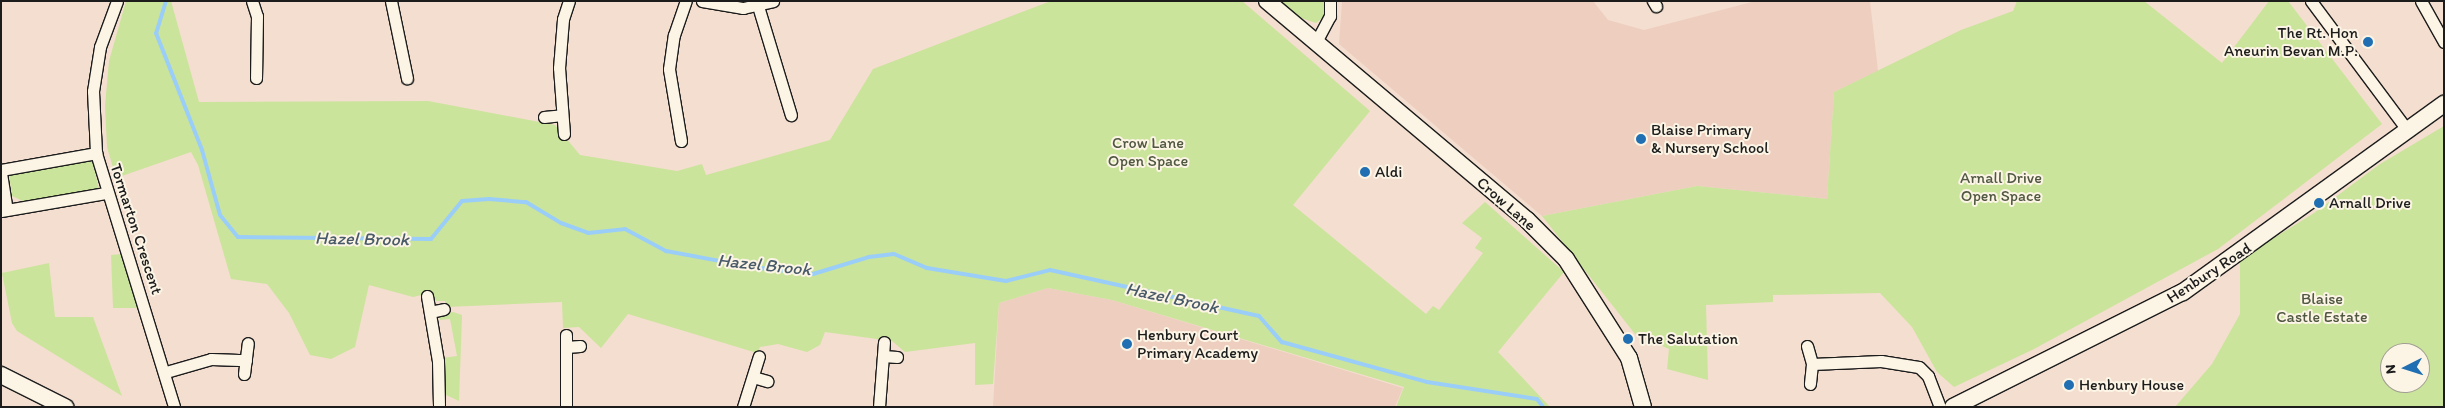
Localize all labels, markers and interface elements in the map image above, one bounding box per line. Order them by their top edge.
place label: The Rt. Hon Aneurin Bevan M.P. [2225,23,2358,61]
marker: The Rt. Hon Aneurin Bevan M.P. [2362,36,2374,48]
place label: Blaise Primary & Nursery School [1651,120,1769,158]
park label: Crow Lane Open Space [1108,133,1188,171]
marker: Blaise Primary & Nursery School [1635,133,1647,145]
street label: Tormarton Crescent [106,161,166,297]
place label: Aldi [1375,162,1402,182]
marker: Aldi [1359,166,1371,178]
park label: Arnall Drive Open Space [1960,168,2042,206]
street label: Crow Lane [1472,173,1540,235]
place label: Arnall Drive [2329,193,2411,213]
marker: Arnall Drive [2313,197,2325,209]
water label: Hazel Brook [315,227,409,251]
street label: Henbury Road [2163,239,2255,307]
water label: Hazel Brook [716,249,812,281]
water label: Hazel Brook [1124,278,1220,318]
park label: Blaise Castle Estate [2276,289,2368,327]
place label: Henbury Court Primary Academy [1137,325,1258,363]
place label: The Salutation [1638,329,1739,349]
marker: The Salutation [1622,333,1634,345]
marker: Henbury Court Primary Academy [1121,338,1133,350]
north arrow [2380,343,2430,393]
text: N [2382,364,2399,375]
place label: Henbury House [2079,375,2184,395]
marker: Henbury House [2063,379,2075,391]

